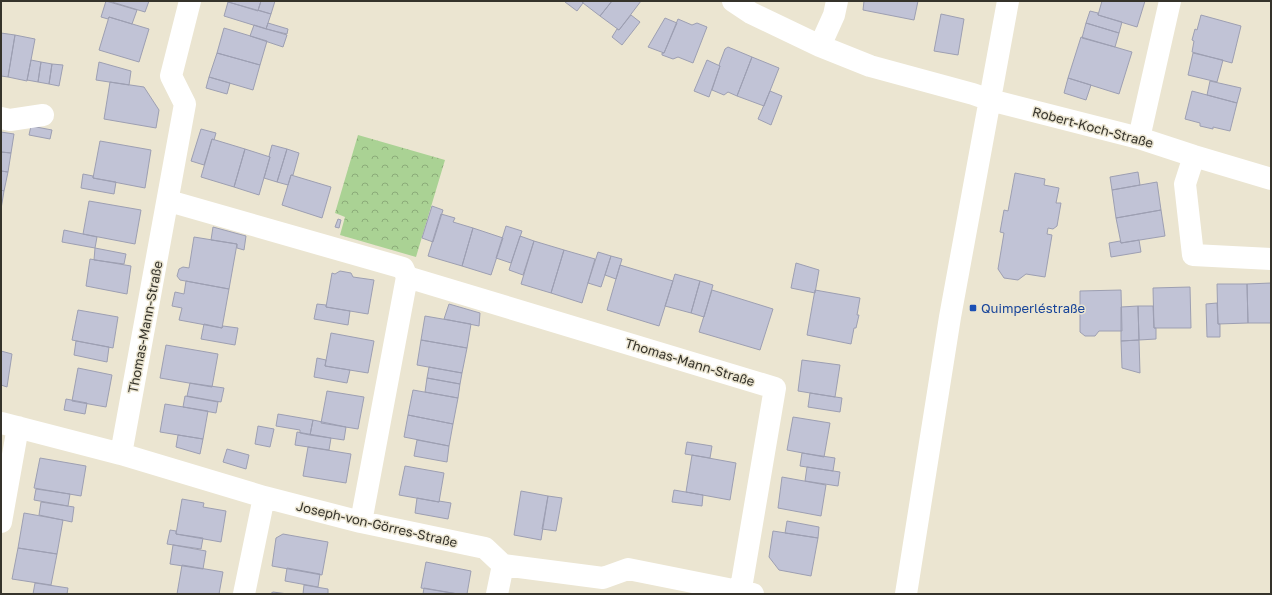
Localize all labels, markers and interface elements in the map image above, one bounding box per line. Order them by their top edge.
street label: Robert-Koch-Straße [1031,103,1155,151]
street label: Thomas-Mann-Straße [124,259,166,395]
place label: Quimperléstraße [981,300,1085,316]
marker: Quimperléstraße [968,303,978,313]
street label: Thomas-Mann-Straße [623,335,757,389]
street label: Joseph-von-Görres-Straße [295,498,459,550]

